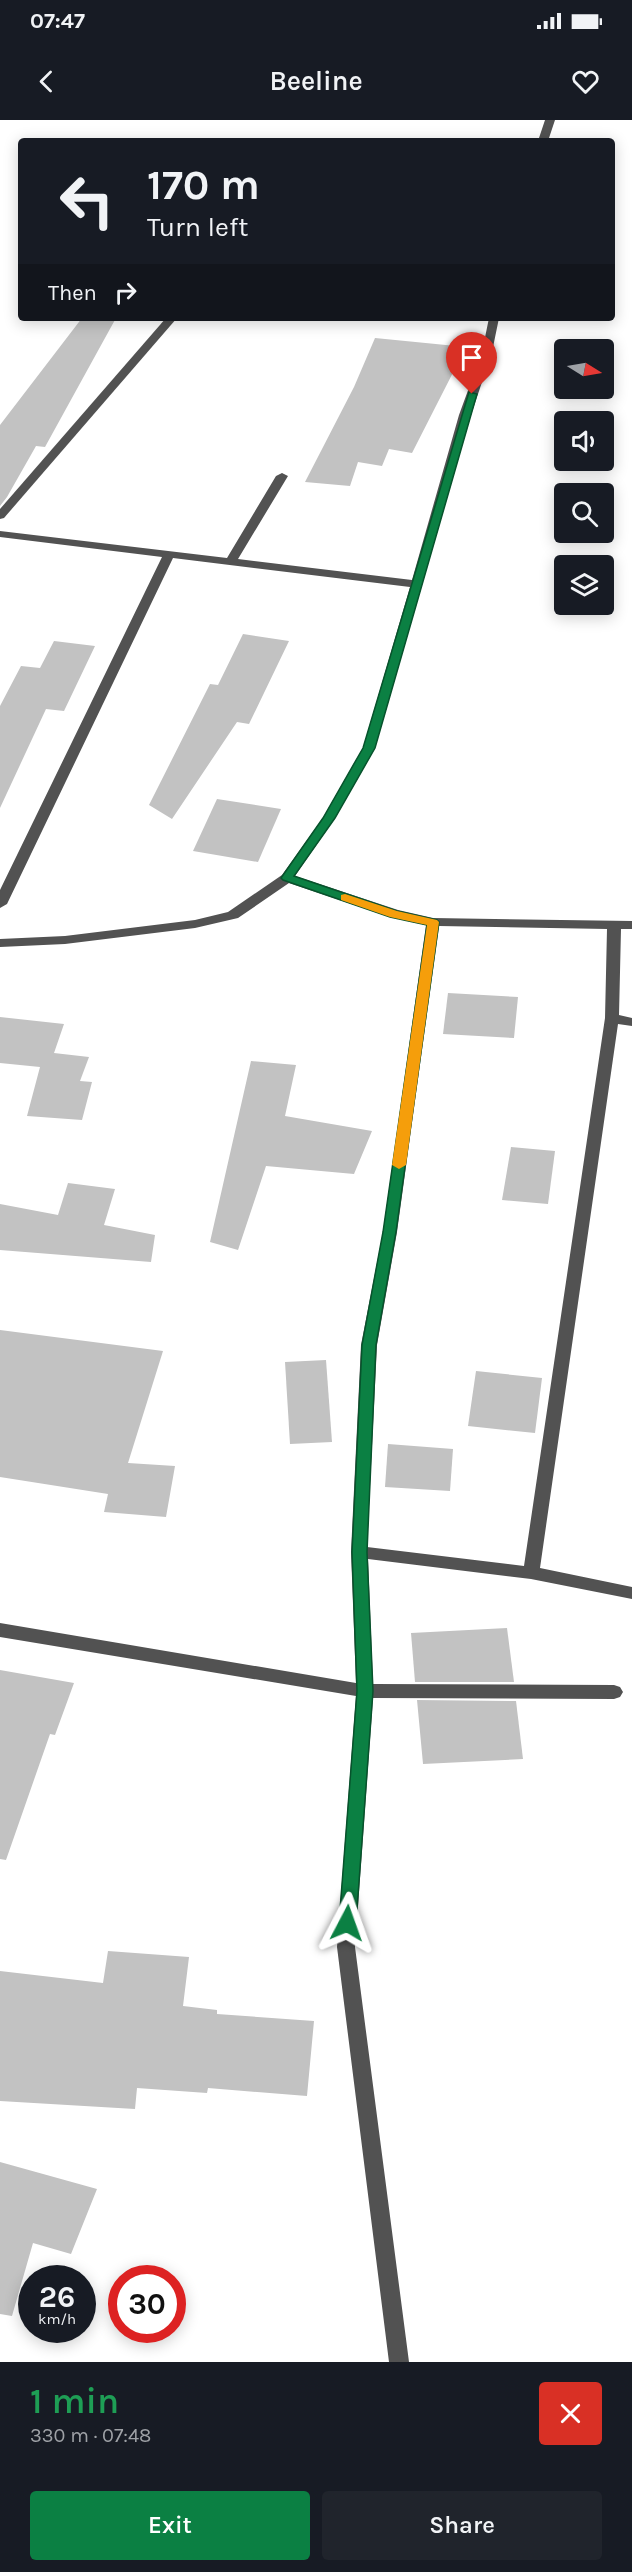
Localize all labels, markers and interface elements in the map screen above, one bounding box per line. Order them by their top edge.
text: 07:47 [30,8,85,34]
icon: back [30,65,63,98]
text: Beeline [269,65,363,97]
icon: heart [569,65,602,98]
text: 170 m [147,160,260,210]
icon: left [48,162,126,240]
text: Turn left [147,211,248,243]
icon: right [109,276,142,309]
text: Then [48,280,97,306]
pin [446,332,497,394]
north arrow [554,339,614,399]
map controls [554,339,614,615]
icon: arrive [455,341,488,374]
button: sound [554,411,614,471]
button: search [554,483,614,543]
button: layers [554,555,614,615]
position arrow [315,1891,379,1955]
speed limit sign: 30 [108,2265,186,2343]
text: 26 [39,2279,75,2315]
text: km/h [38,2310,76,2328]
text: 1 min [30,2380,119,2422]
button: close [539,2382,602,2445]
text: 330 m · 07:48 [30,2424,151,2447]
button: Exit [30,2491,310,2560]
button: Share [322,2491,602,2560]

